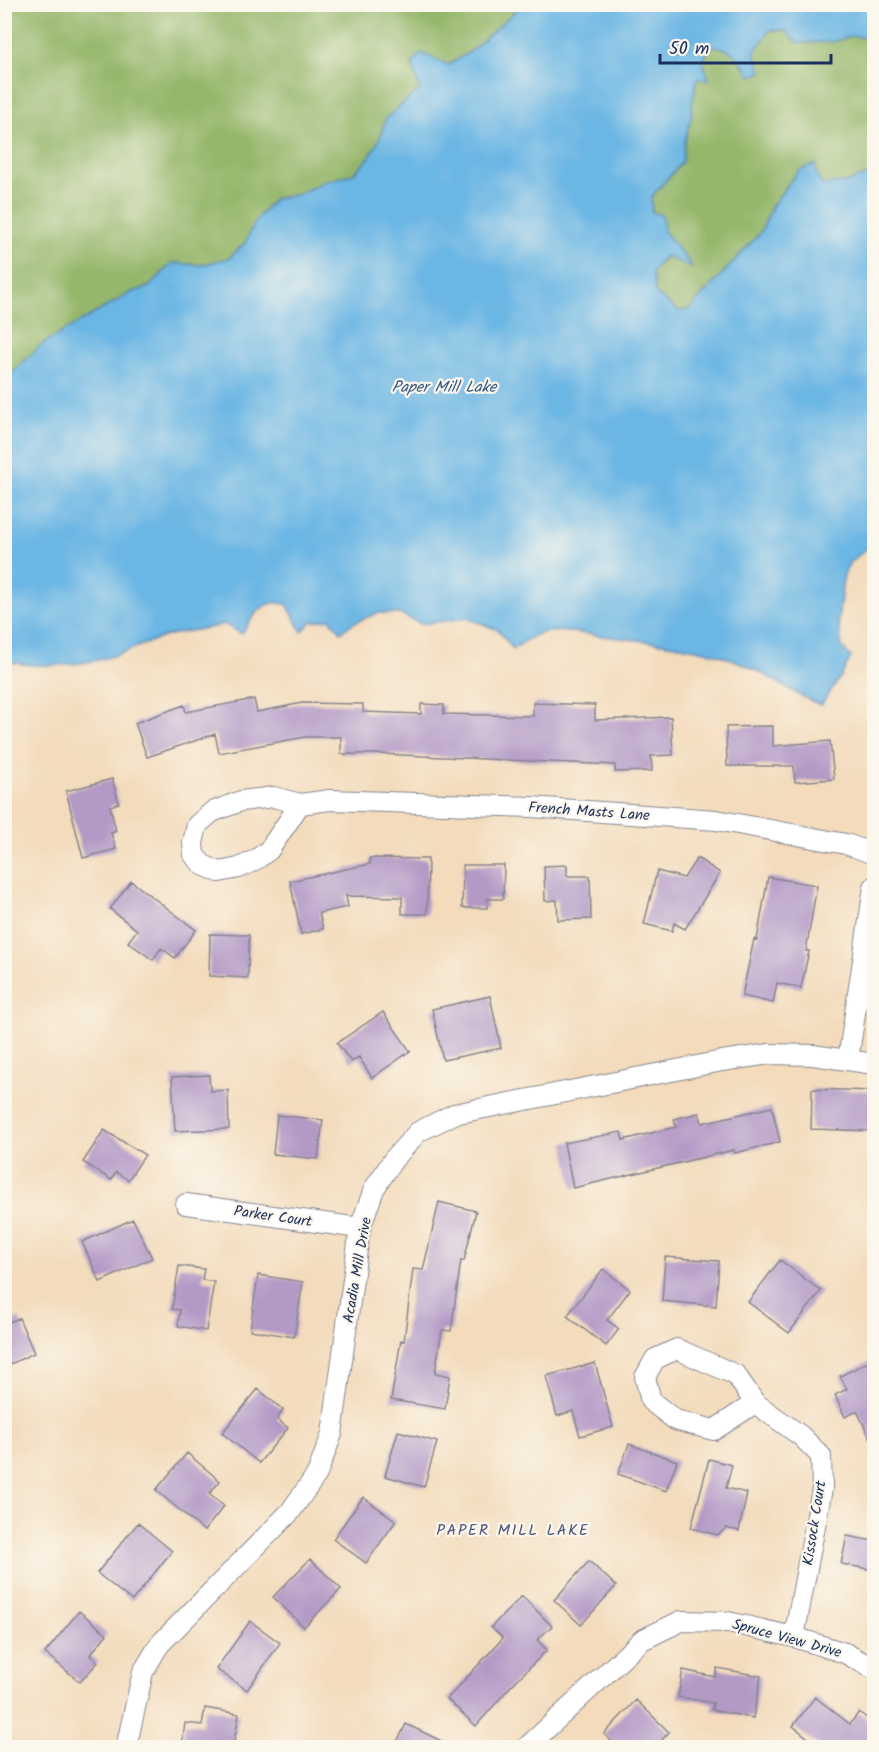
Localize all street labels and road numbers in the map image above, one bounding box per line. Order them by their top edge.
street label: French Masts Lane [527,796,651,828]
street label: Parker Court [232,1200,314,1234]
street label: Acadia Mill Drive [337,1215,379,1325]
street label: Kissock Court [796,1479,834,1567]
street label: Spruce View Drive [729,1613,844,1665]

